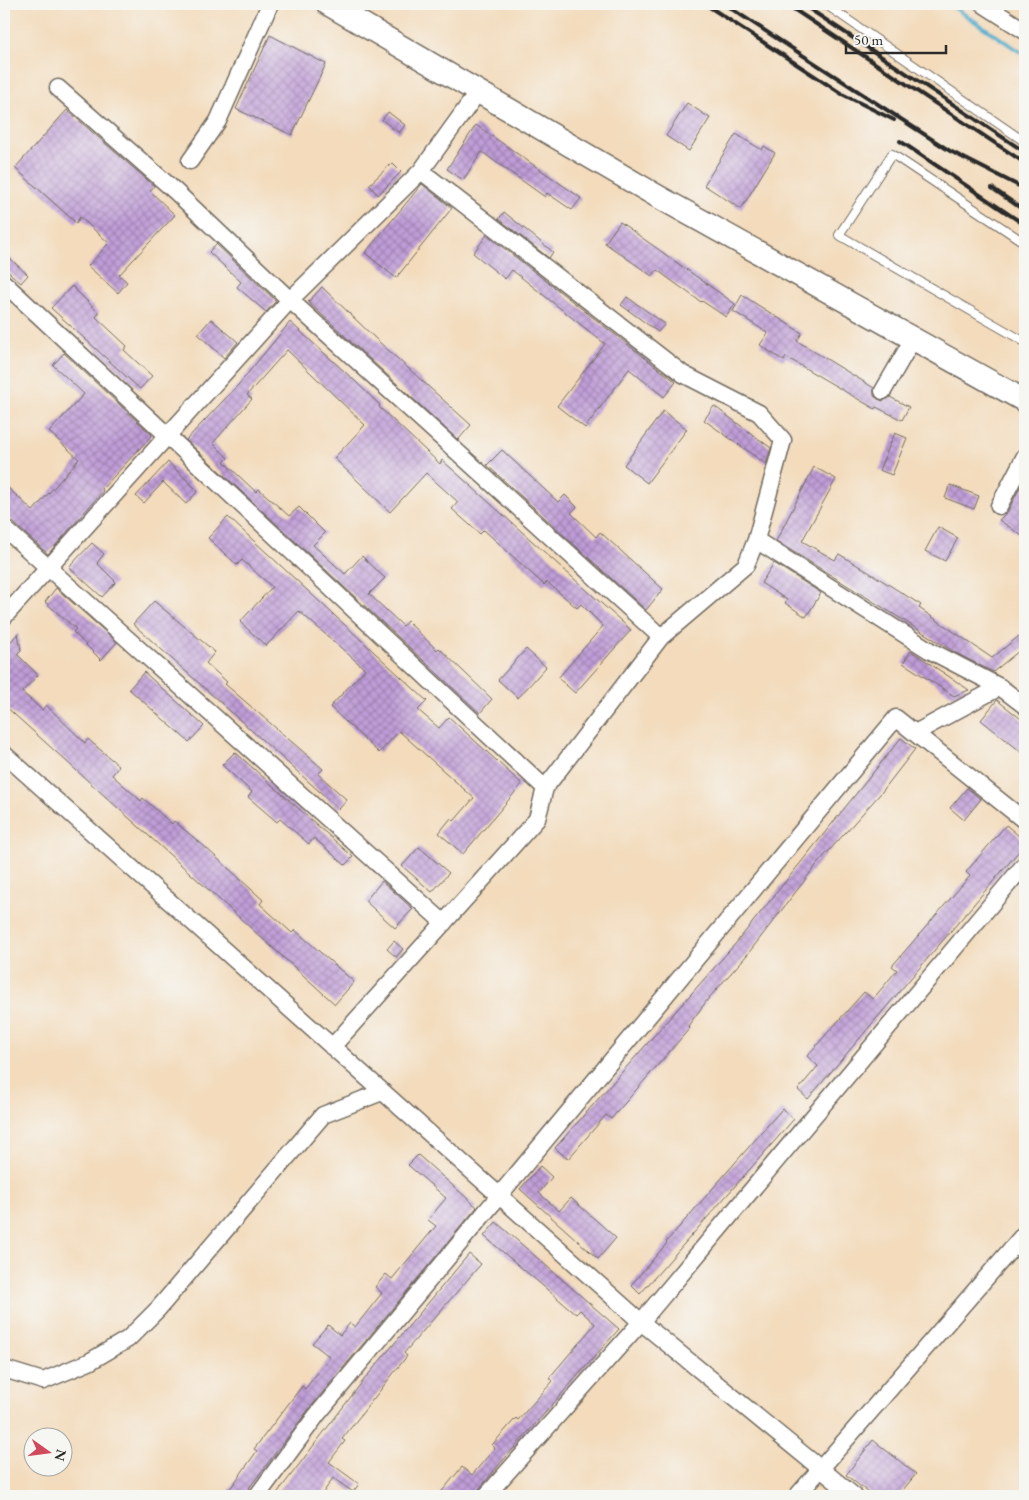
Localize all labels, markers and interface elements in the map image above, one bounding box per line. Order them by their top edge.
scale bar [846,22,946,54]
text: 50 m [854,30,883,49]
north arrow [22,1428,72,1478]
text: N [50,1447,71,1463]

